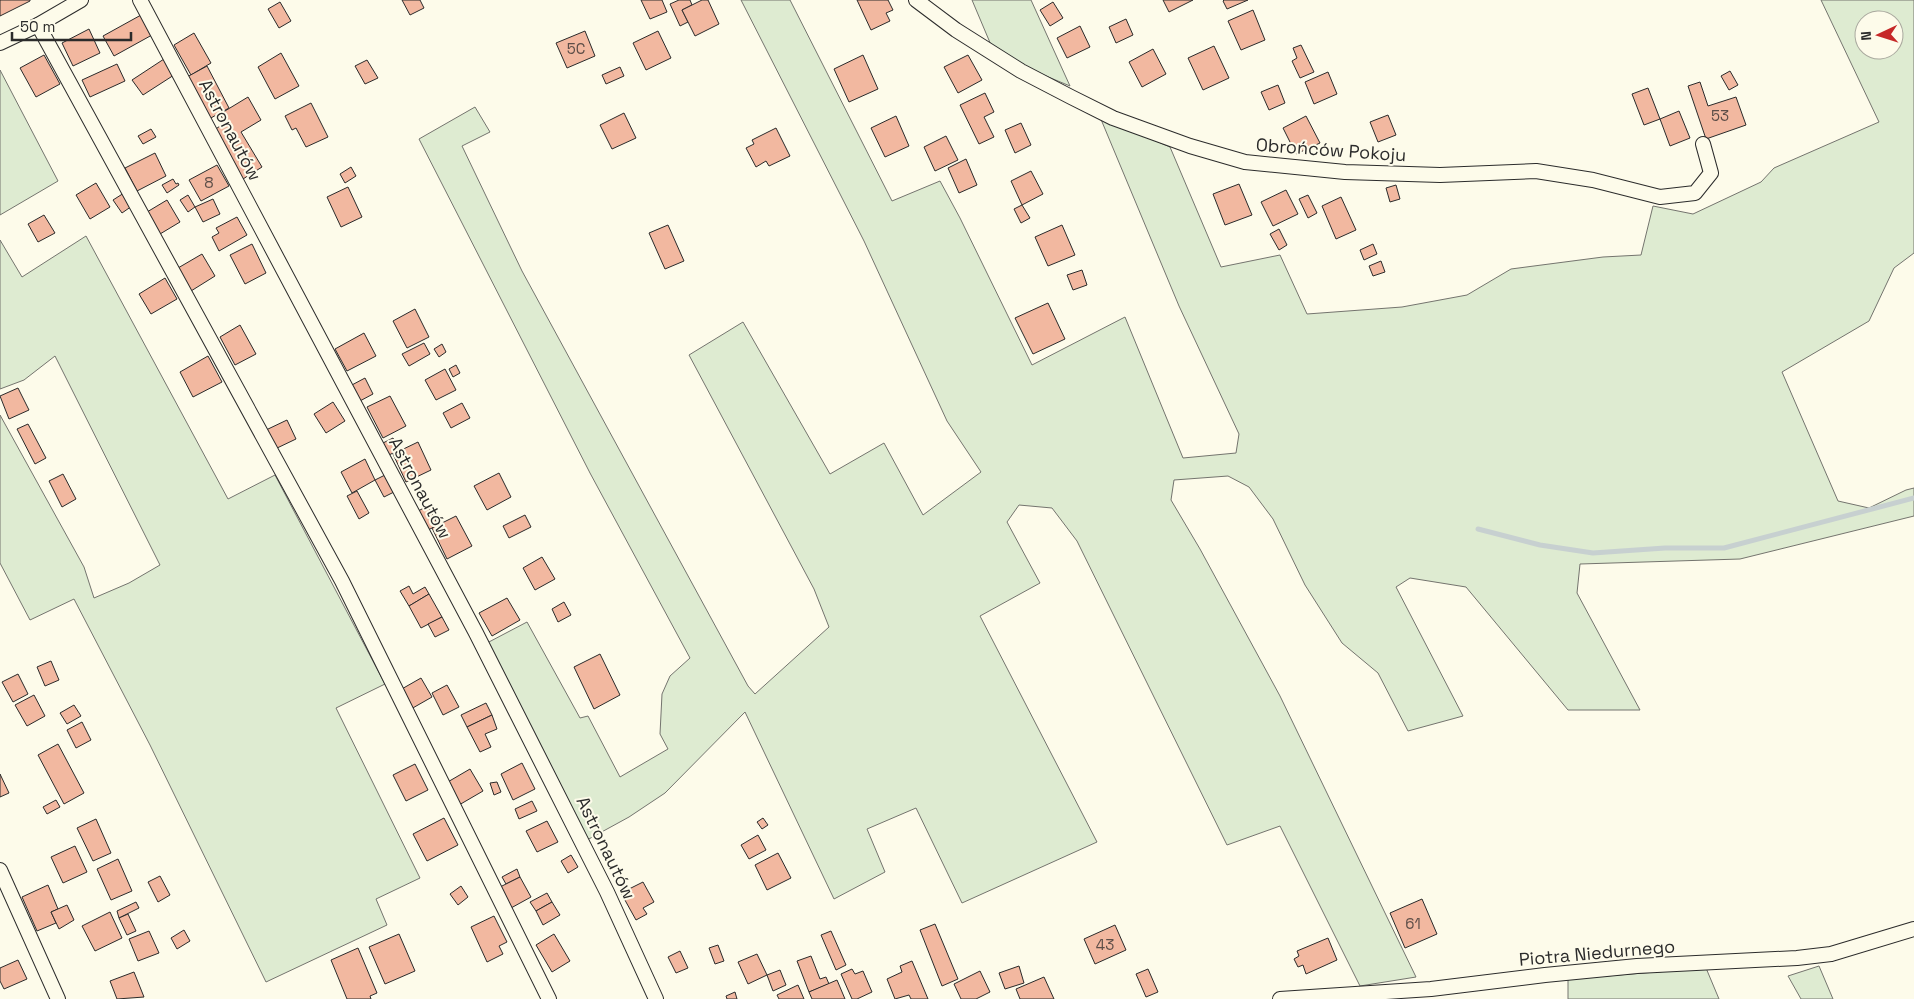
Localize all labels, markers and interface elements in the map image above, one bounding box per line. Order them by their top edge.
scale bar [12,10,131,42]
north arrow [1854,10,1904,60]
text: 50 m [20,17,55,36]
text: N [1857,31,1875,41]
house number: 5C [567,39,585,58]
street label: Astronautów [194,75,267,185]
house number: 53 [1711,106,1729,125]
street label: Obrońców Pokoju [1255,133,1407,166]
house number: 8 [204,173,214,192]
street label: Astronautów [384,433,457,543]
street label: Astronautów [572,792,641,903]
house number: 61 [1405,914,1421,933]
street label: Piotra Niedurnego [1518,934,1676,971]
house number: 43 [1096,935,1114,954]

